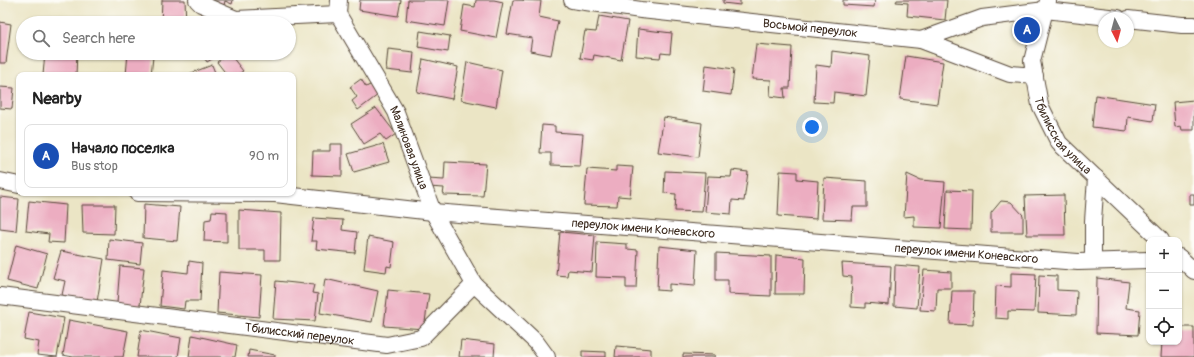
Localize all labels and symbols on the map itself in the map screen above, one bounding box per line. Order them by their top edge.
north arrow [1098,12,1134,48]
pin: A [1014,15,1040,45]
street label: Восьмой переулок [762,16,859,41]
street label: Тбилисская улица [1031,96,1095,178]
street label: Малиновая улица [387,103,432,192]
your location [802,117,822,137]
street label: переулок имени Коневского [571,215,716,241]
street label: переулок имени Коневского [894,240,1039,266]
street label: Тбилисский переулок [244,320,355,348]

